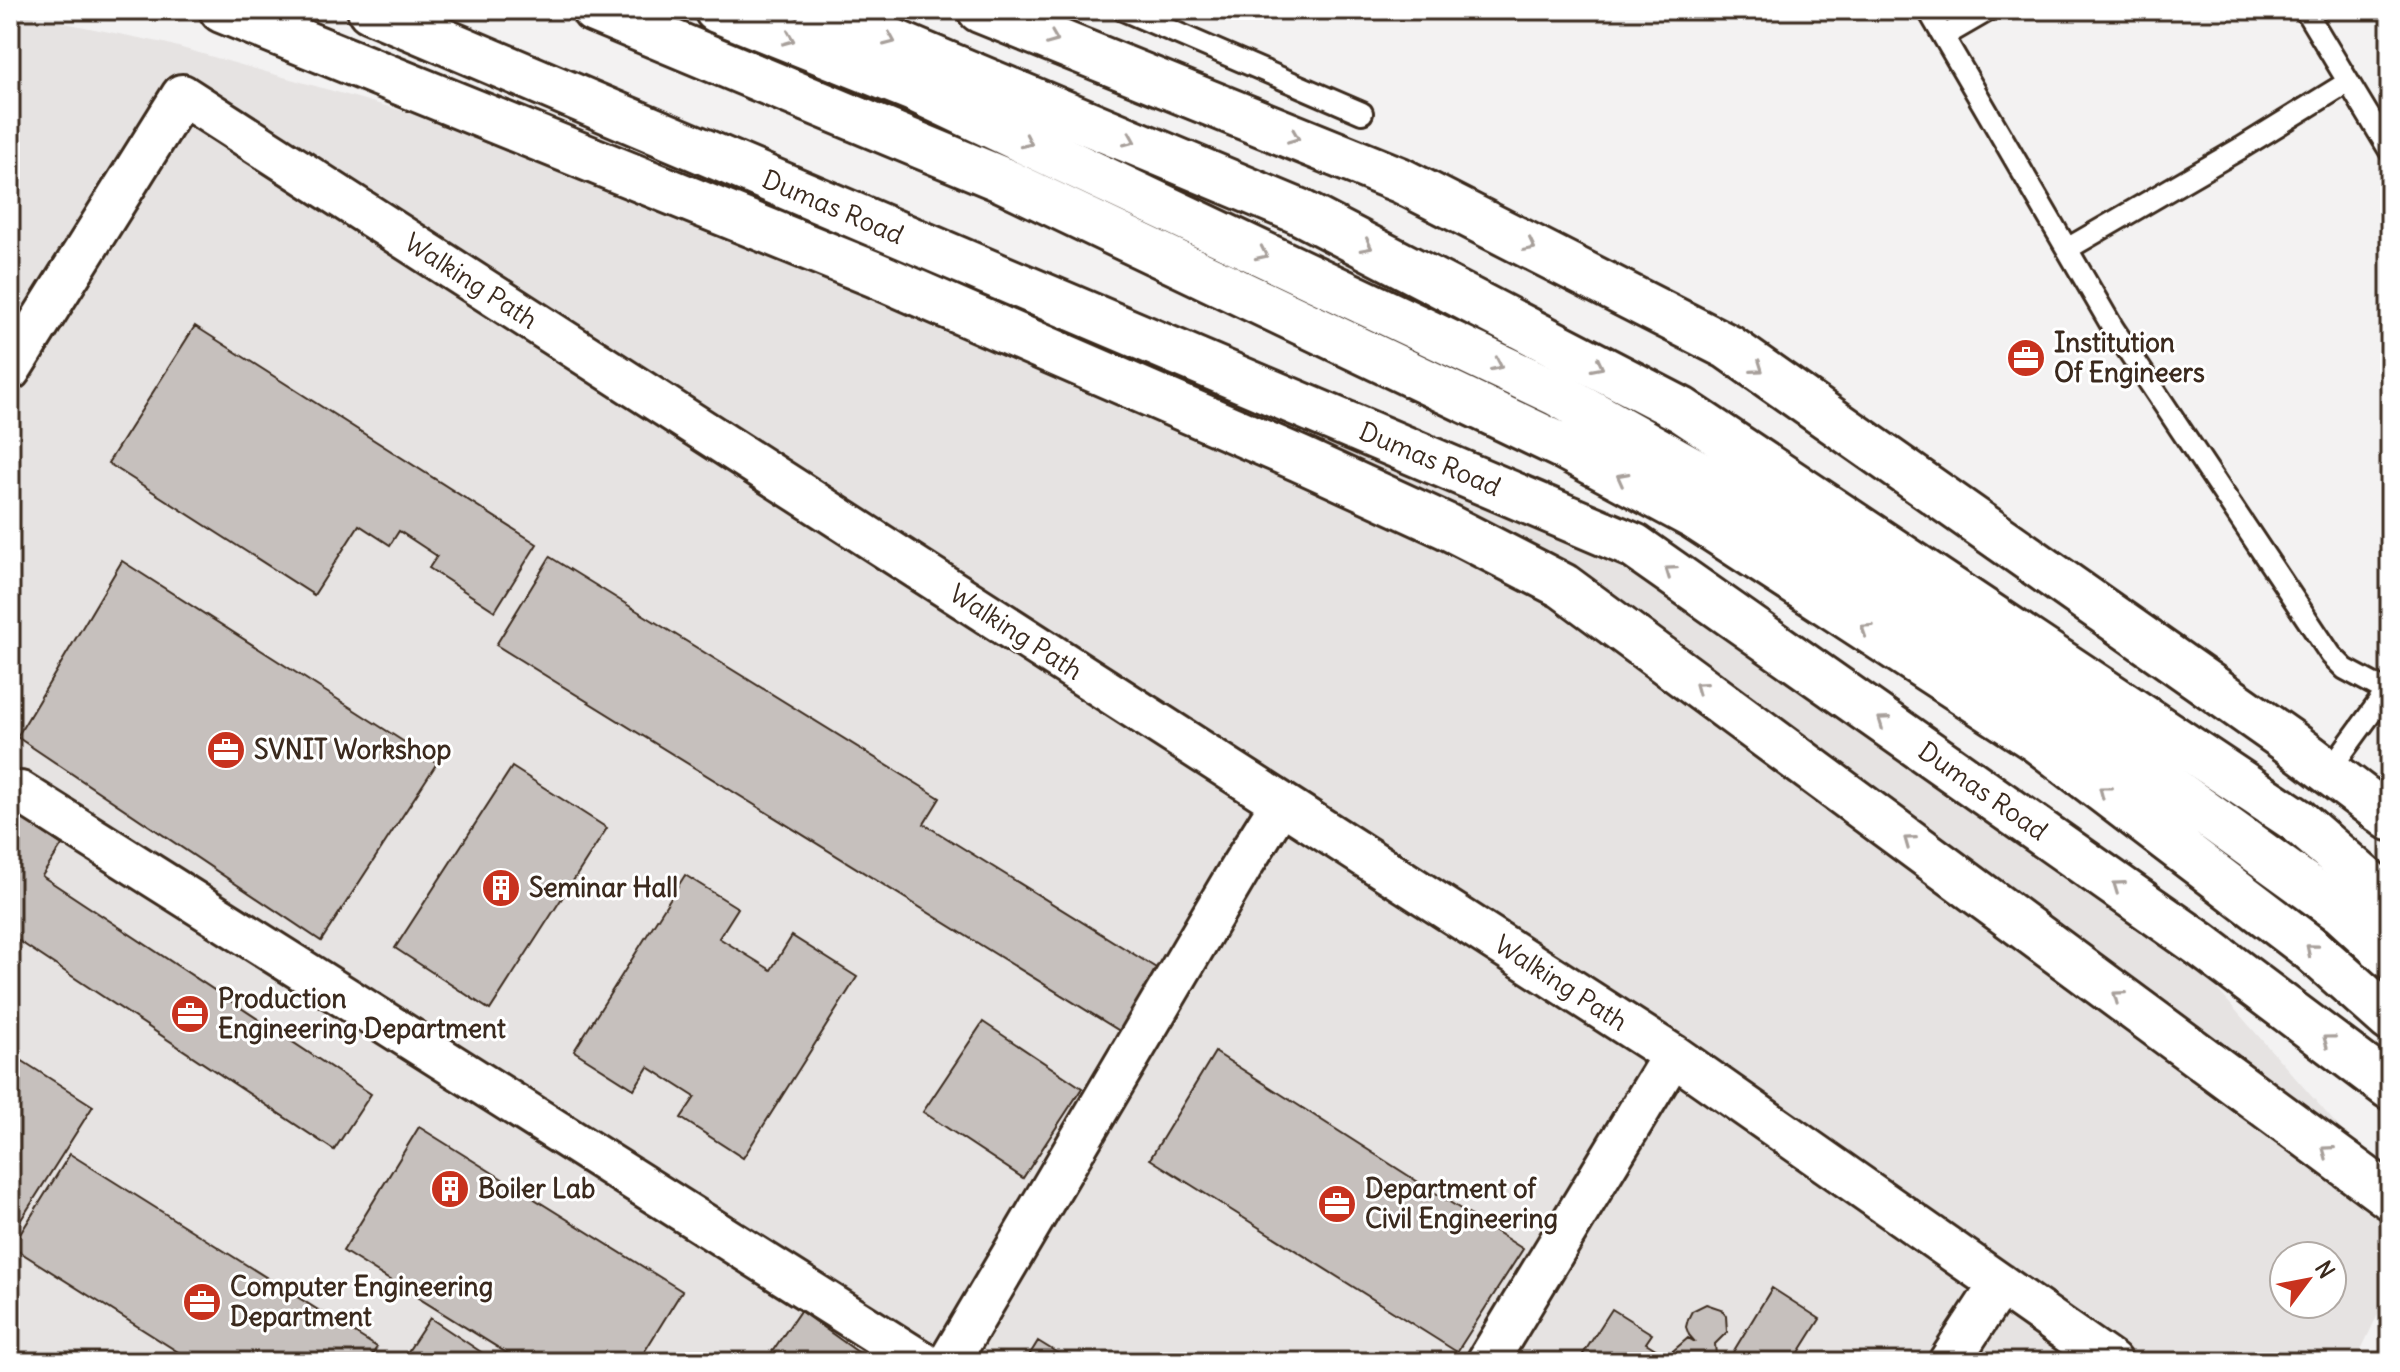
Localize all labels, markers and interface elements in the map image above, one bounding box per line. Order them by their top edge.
one-way arrow [781,29,795,46]
one-way arrow [1045,29,1059,46]
one-way arrow [882,30,896,47]
one-way arrow [1286,127,1300,143]
one-way arrow [1122,131,1136,147]
one-way arrow [1019,132,1034,148]
street label: Dumas Road [758,162,909,251]
street label: Walking Path [399,225,544,336]
one-way arrow [1521,236,1536,251]
one-way arrow [1359,237,1373,252]
one-way arrow [1254,244,1269,260]
place label: Institution Of Engineers [2054,326,2205,389]
office icon: Institution Of Engineers [2005,337,2047,379]
one-way arrow [1489,355,1504,371]
one-way arrow [1589,357,1604,372]
one-way arrow [1750,359,1764,373]
street label: Dumas Road [1355,414,1506,503]
one-way arrow [1615,472,1630,487]
one-way arrow [1664,566,1679,581]
street label: Walking Path [944,576,1089,687]
one-way arrow [1861,624,1875,639]
one-way arrow [1694,682,1709,697]
one-way arrow [1877,716,1891,731]
office icon: SVNIT Workshop [205,729,247,771]
place label: SVNIT Workshop [254,733,451,766]
street label: Dumas Road [1912,734,2054,847]
one-way arrow [2098,787,2113,801]
one-way arrow [1903,837,1918,851]
building icon: Seminar Hall [480,867,522,909]
place label: Seminar Hall [529,871,678,904]
one-way arrow [2113,881,2127,896]
street label: Walking Path [1489,927,1634,1038]
one-way arrow [2306,944,2320,959]
place label: Production Engineering Department [218,982,506,1045]
one-way arrow [2112,991,2127,1006]
office icon: Production Engineering Department [169,993,211,1035]
one-way arrow [2322,1036,2337,1050]
one-way arrow [2321,1146,2336,1160]
building icon: Boiler Lab [429,1168,471,1210]
place label: Boiler Lab [478,1172,595,1205]
place label: Department of Civil Engineering [1365,1172,1558,1235]
office icon: Department of Civil Engineering [1316,1183,1358,1225]
north arrow [2268,1240,2348,1320]
text: N [2309,1256,2341,1283]
place label: Computer Engineering Department [230,1270,493,1333]
office icon: Computer Engineering Department [181,1281,223,1323]

